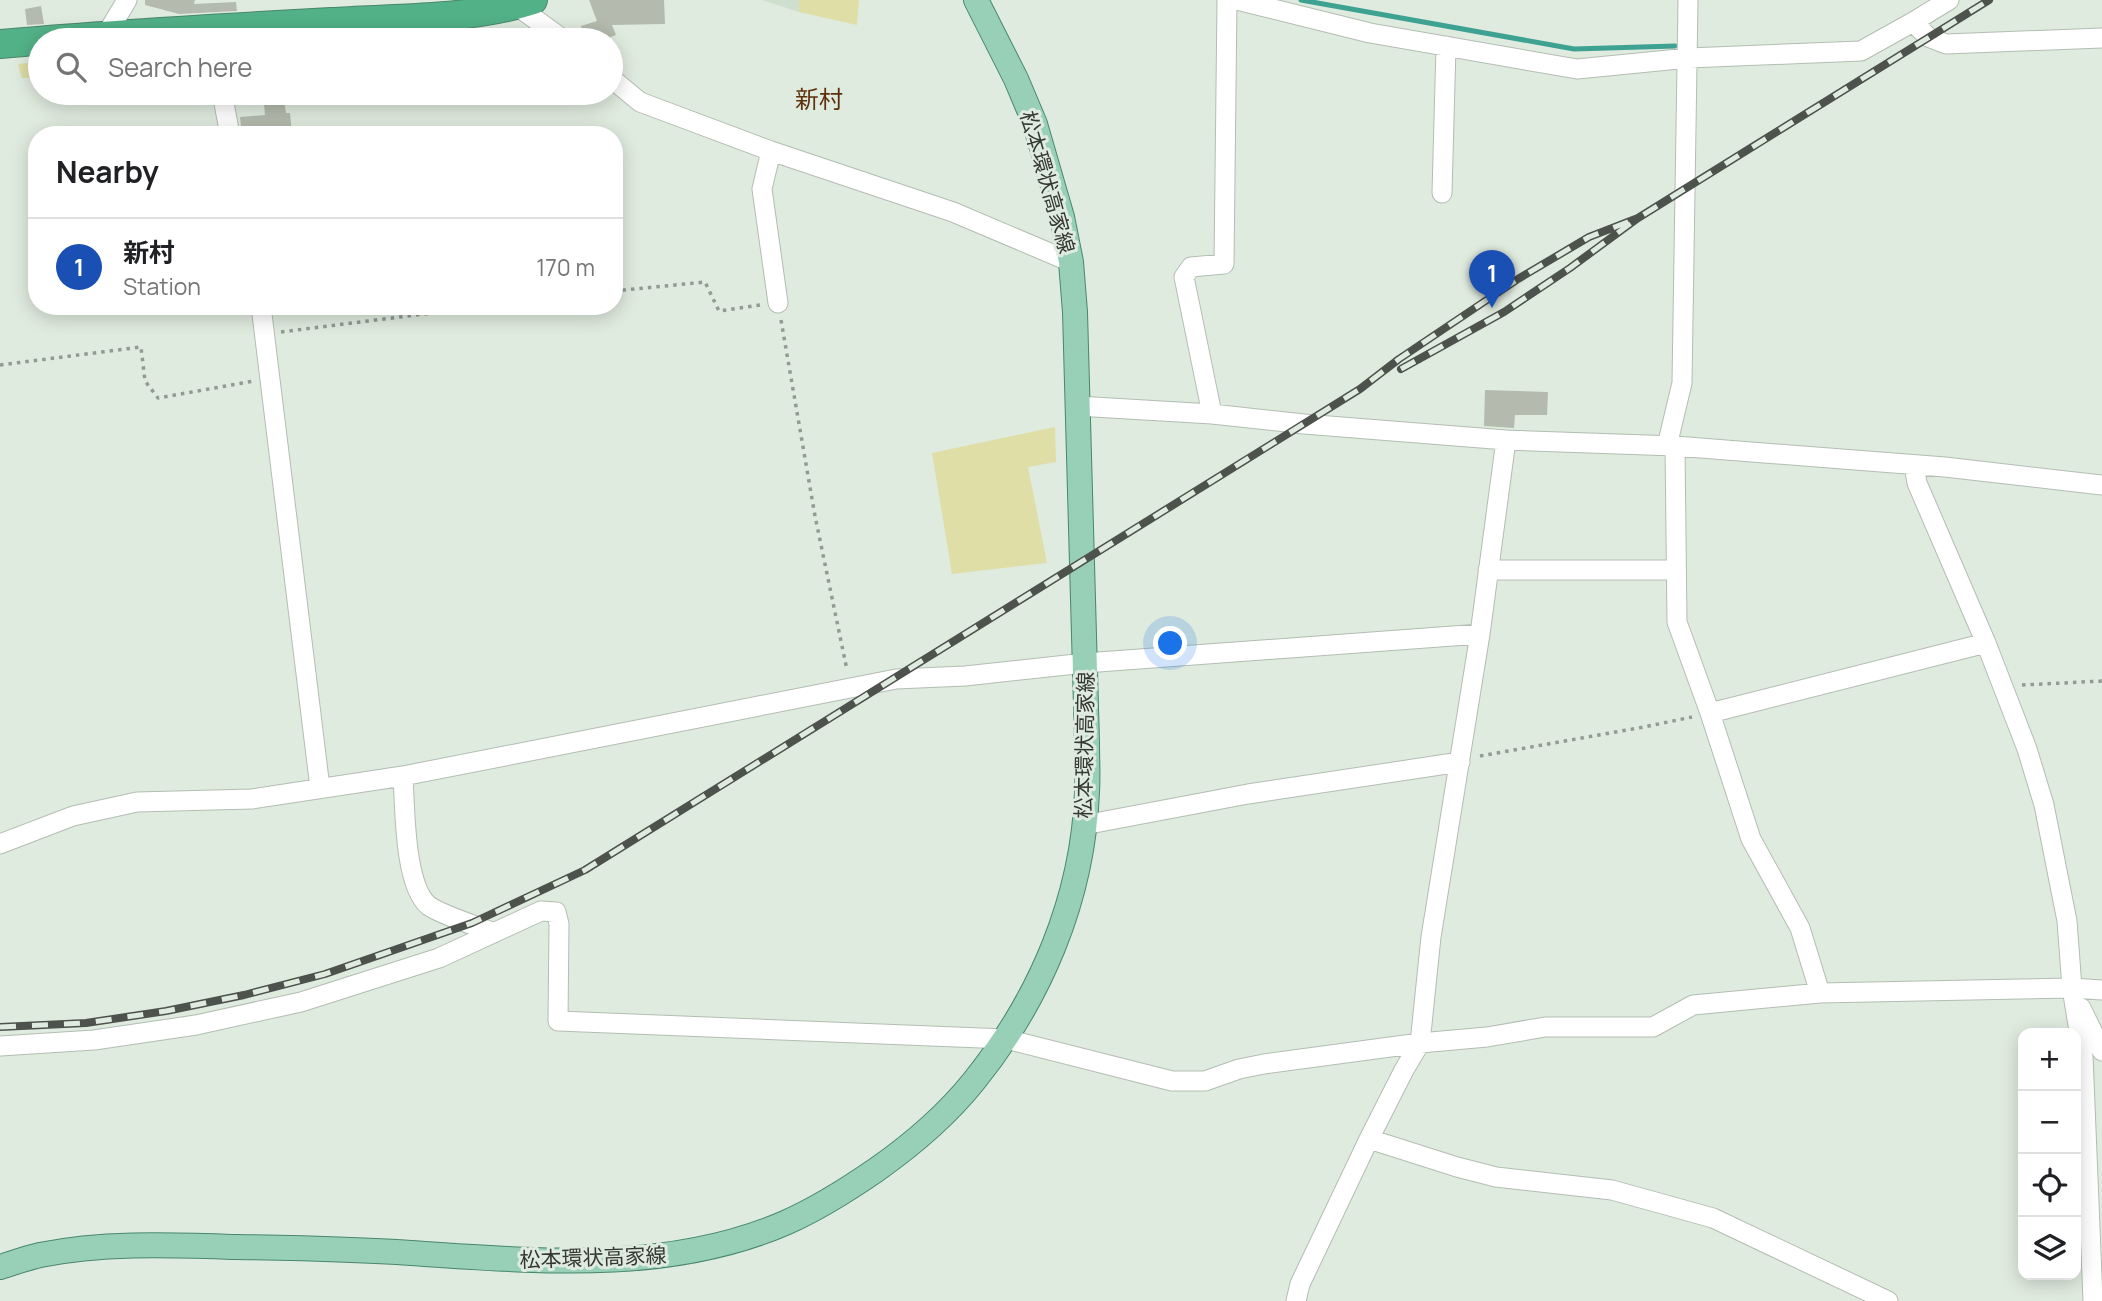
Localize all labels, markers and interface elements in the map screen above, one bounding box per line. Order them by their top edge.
search box [28,28,623,105]
icon: search [52,48,90,86]
text: Search here [108,49,253,85]
district label: 新村 [795,82,843,115]
street label: 松本環状高家線 [1014,107,1082,257]
text: Nearby [56,151,159,192]
text: 新村 [123,234,175,270]
pin: 1 [1469,250,1515,308]
text: 1 [74,251,84,283]
text: 170 m [536,251,595,283]
text: Station [123,270,201,302]
your location [1153,626,1187,660]
street label: 松本環状高家線 [1069,671,1099,819]
map controls [2018,1028,2081,1280]
button: + [2018,1028,2081,1091]
button: − [2018,1091,2081,1154]
button: locate [2018,1154,2081,1217]
button: layers [2018,1217,2081,1280]
street label: 松本環状高家線 [519,1240,667,1274]

